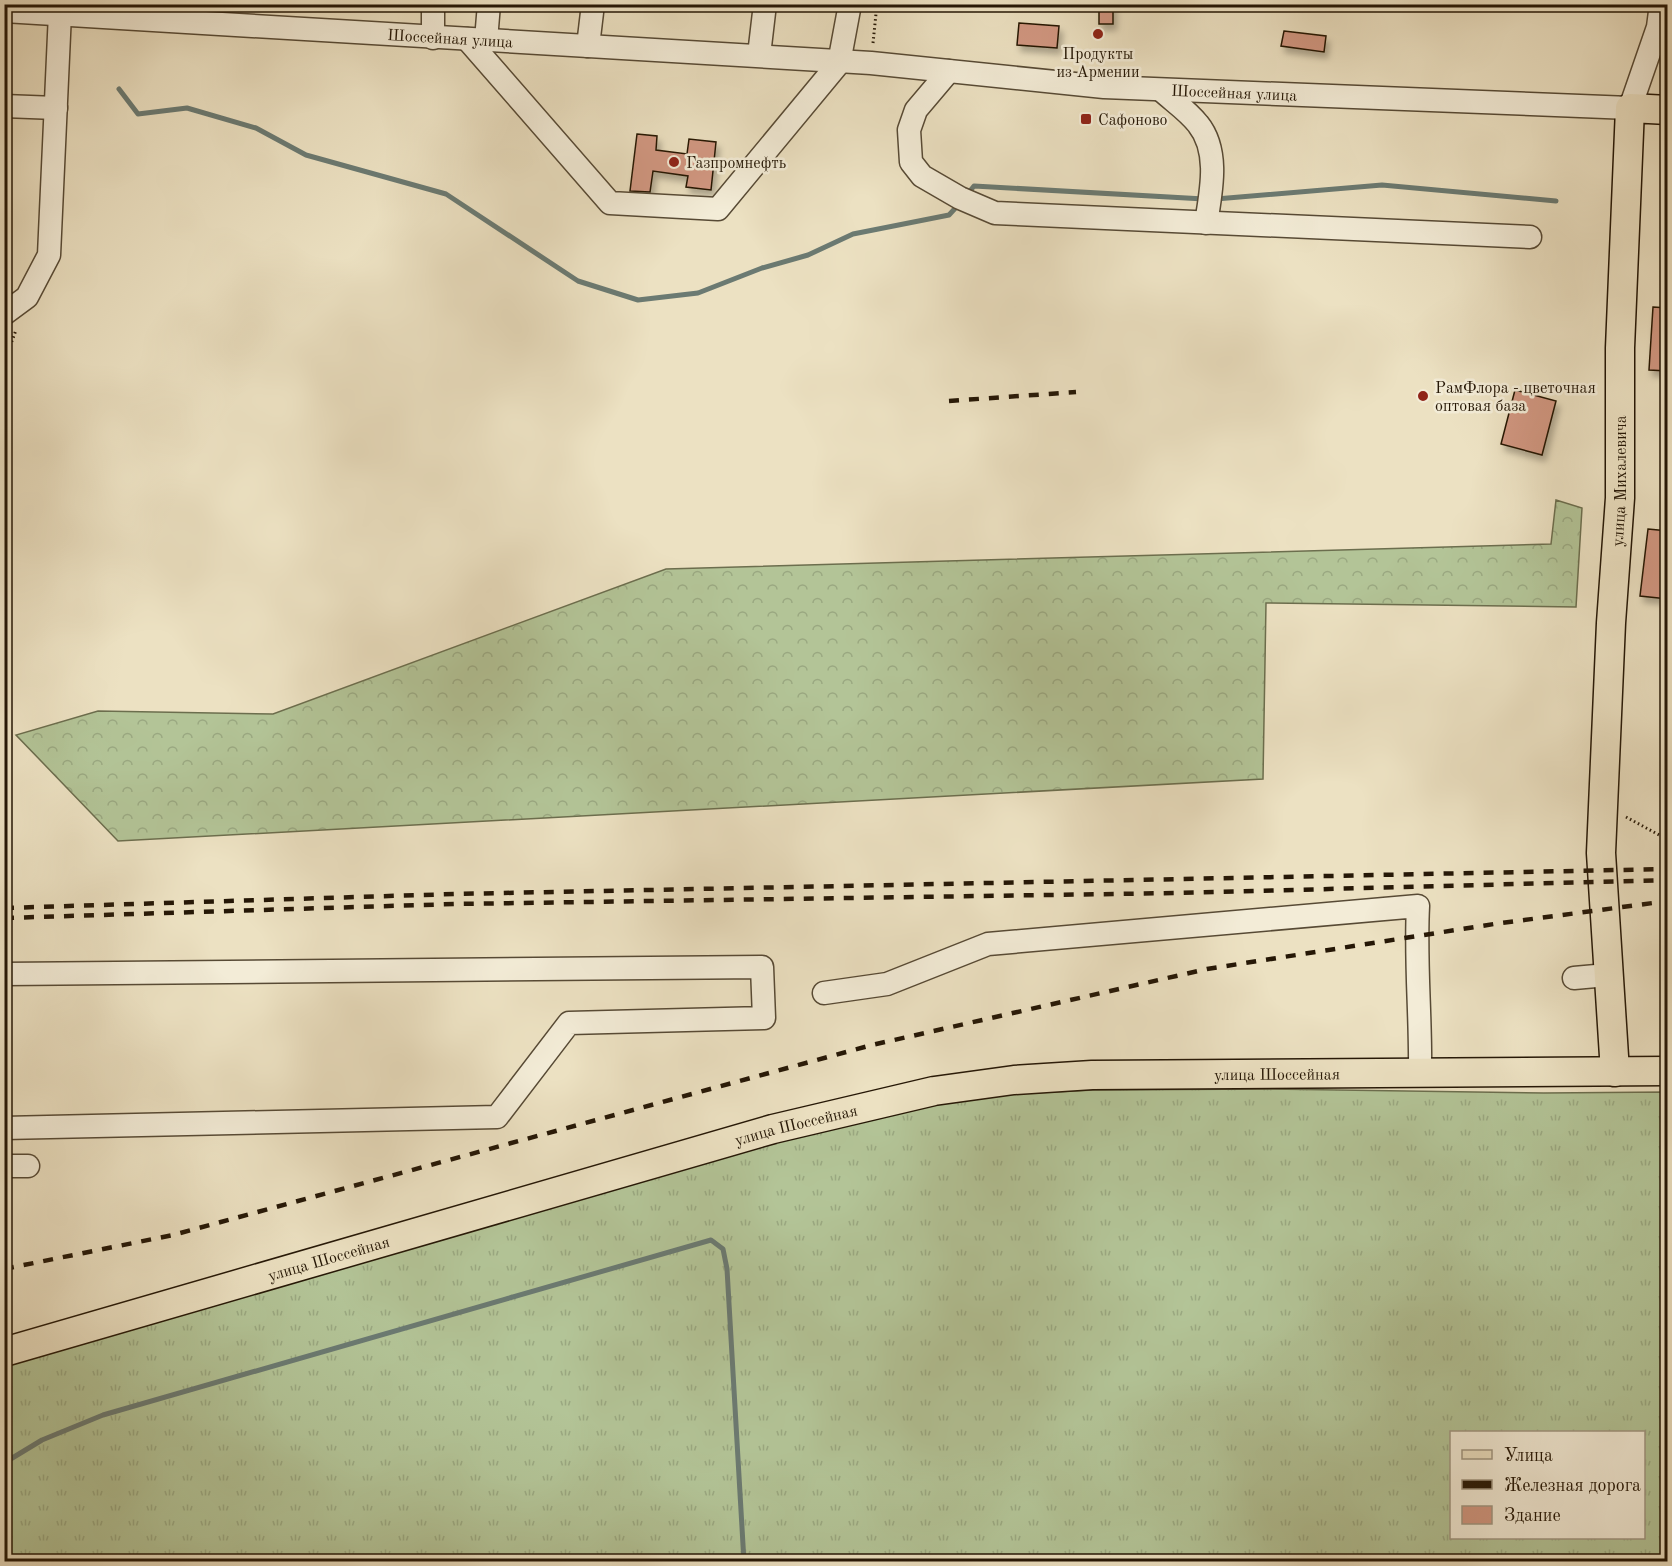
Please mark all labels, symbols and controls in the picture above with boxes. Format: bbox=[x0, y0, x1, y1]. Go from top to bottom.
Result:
marker: Продукты из Армении bbox=[1091, 27, 1105, 41]
street label: Шоссейная улица bbox=[387, 28, 514, 52]
place label: Продукты из Армении bbox=[1056, 47, 1140, 81]
street label: Шоссейная улица bbox=[1171, 84, 1297, 105]
marker: Сафоново bbox=[1079, 112, 1093, 126]
place label: Сафоново bbox=[1098, 113, 1168, 129]
marker: Газпромнефть bbox=[667, 155, 681, 169]
place label: Газпромнефть bbox=[686, 156, 786, 172]
place label: РамФлора - цветочная оптовая база bbox=[1435, 381, 1596, 415]
marker: РамФлора - цветочная оптовая база bbox=[1416, 389, 1430, 403]
street label: улица Михалевича bbox=[1611, 415, 1630, 547]
street label: улица Шоссейная bbox=[1214, 1067, 1340, 1084]
street label: улица Шоссейная bbox=[733, 1103, 859, 1150]
street label: улица Шоссейная bbox=[266, 1235, 392, 1285]
legend bbox=[1450, 1431, 1645, 1539]
text: Улица bbox=[1504, 1447, 1553, 1465]
text: Железная дорога bbox=[1504, 1477, 1641, 1495]
text: Здание bbox=[1504, 1507, 1561, 1525]

